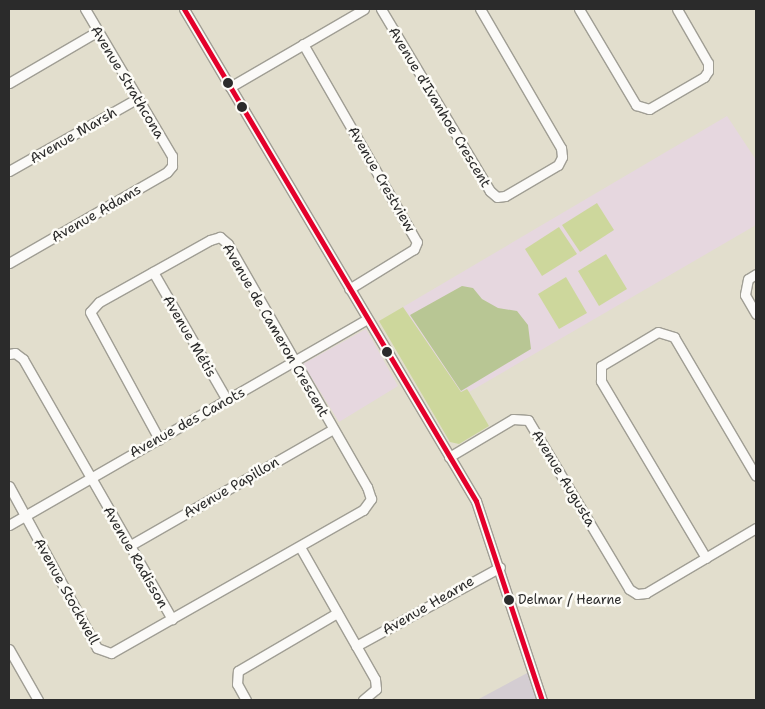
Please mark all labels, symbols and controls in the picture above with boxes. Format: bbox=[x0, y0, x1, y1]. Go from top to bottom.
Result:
street label: Avenue Strathcona bbox=[88, 22, 168, 142]
street label: Avenue d'Ivanhoe Crescent bbox=[385, 24, 495, 190]
unlabelled marker bbox=[223, 78, 233, 88]
unlabelled marker bbox=[237, 102, 247, 112]
street label: Avenue Marsh bbox=[27, 103, 119, 167]
street label: Avenue Crestview bbox=[345, 123, 419, 235]
street label: Avenue Adams bbox=[48, 181, 144, 245]
street label: Avenue de Cameron Crescent bbox=[219, 240, 333, 420]
street label: Avenue Métis bbox=[160, 292, 220, 380]
unlabelled marker bbox=[382, 347, 392, 357]
street label: Avenue des Canots bbox=[126, 383, 248, 461]
street label: Avenue Augusta bbox=[529, 427, 599, 529]
street label: Avenue Papillon bbox=[180, 453, 282, 521]
street label: Avenue Radisson bbox=[100, 503, 172, 611]
street label: Avenue Stockwell bbox=[31, 535, 103, 647]
street label: Avenue Hearne bbox=[379, 572, 477, 638]
place label: Delmar / Hearne bbox=[518, 592, 622, 608]
marker: Delmar / Hearne bbox=[504, 595, 514, 605]

